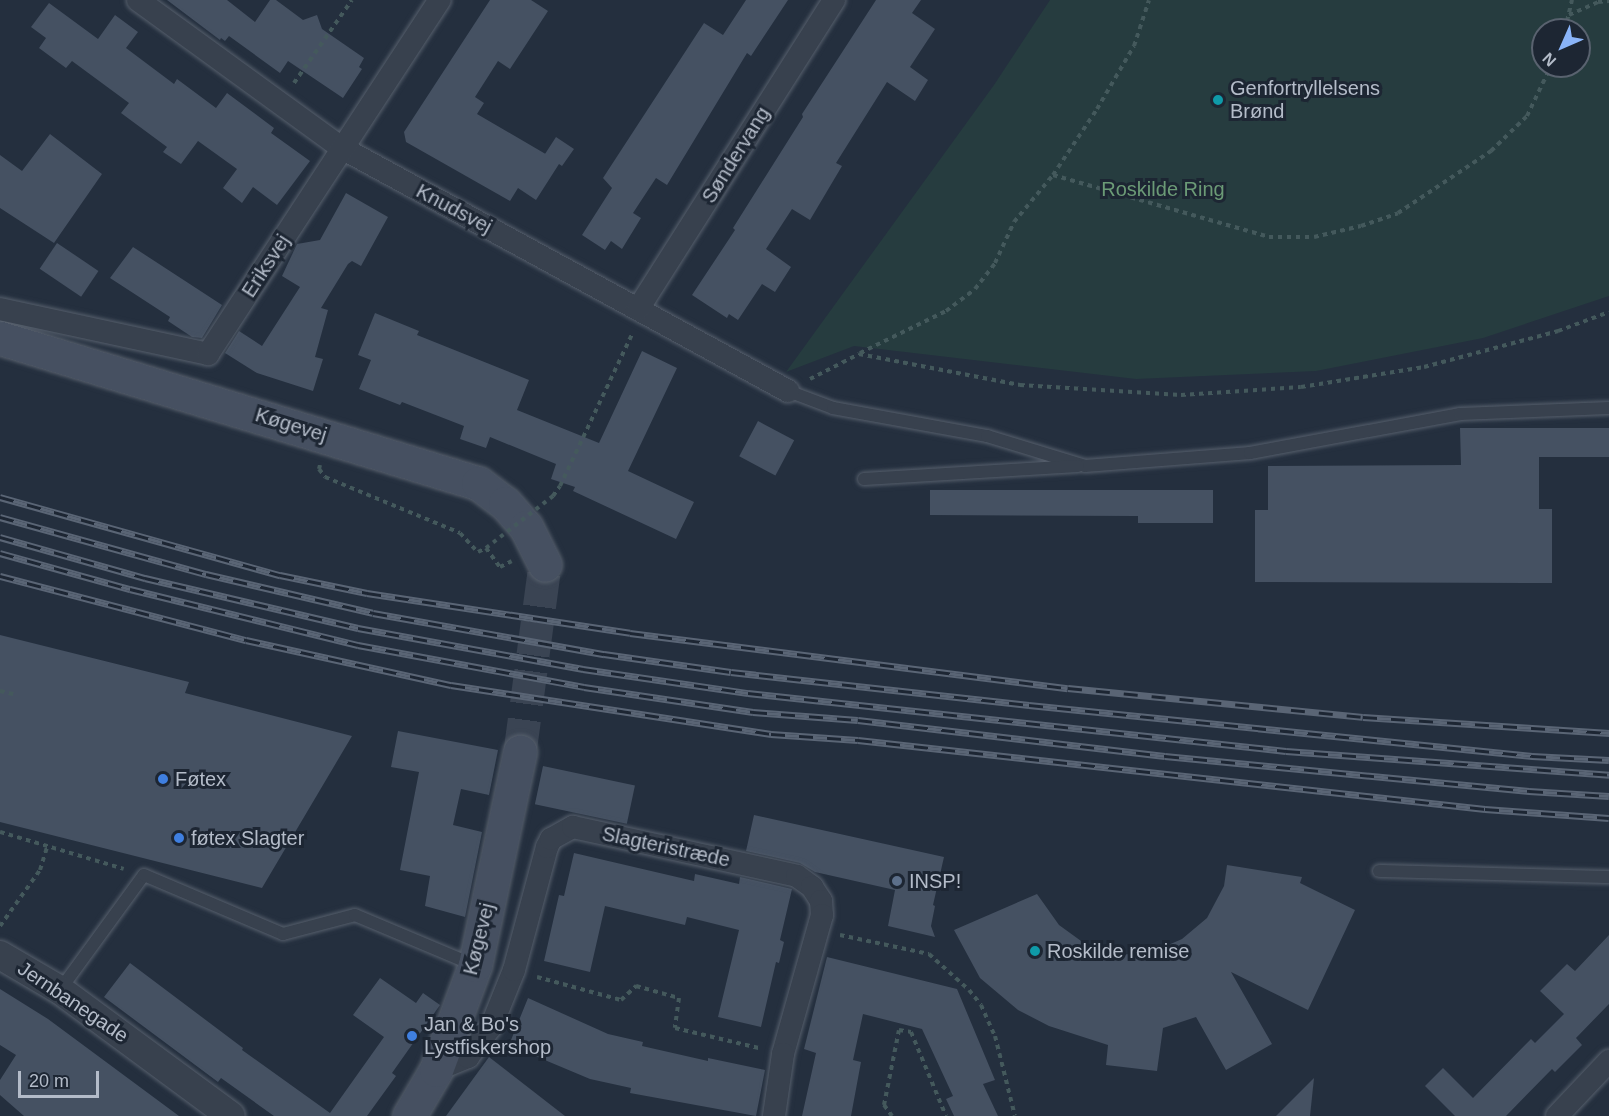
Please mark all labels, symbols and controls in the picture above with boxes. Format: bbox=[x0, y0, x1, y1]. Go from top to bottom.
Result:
north arrow bbox=[1531, 18, 1591, 78]
text: N bbox=[1539, 50, 1559, 70]
place label: Genfortryllelsens Brønd bbox=[1230, 77, 1380, 124]
marker: Genfortryllelsens Brønd bbox=[1211, 93, 1225, 107]
street label: Søndervang bbox=[697, 102, 775, 208]
park label: Roskilde Ring bbox=[1101, 177, 1225, 201]
street label: Knudsvej bbox=[412, 179, 496, 239]
street label: Eriksvej bbox=[237, 230, 295, 302]
street label: Køgevej bbox=[252, 403, 330, 447]
place label: Føtex bbox=[175, 767, 226, 791]
marker: Føtex bbox=[156, 772, 170, 786]
street label: Slagteristræde bbox=[600, 822, 732, 872]
place label: føtex Slagter bbox=[191, 826, 304, 850]
marker: føtex Slagter bbox=[172, 831, 186, 845]
place label: INSP! bbox=[909, 869, 961, 893]
marker: INSP! bbox=[890, 874, 904, 888]
street label: Køgevej bbox=[458, 901, 500, 977]
place label: Roskilde remise bbox=[1047, 939, 1189, 963]
marker: Roskilde remise bbox=[1028, 944, 1042, 958]
street label: Jernbanegade bbox=[13, 956, 133, 1048]
place label: Jan & Bo's Lystfiskershop bbox=[424, 1012, 551, 1059]
marker: Jan & Bo's Lystfiskershop bbox=[405, 1029, 419, 1043]
scale bar bbox=[21, 1059, 102, 1097]
text: 20 m bbox=[29, 1071, 69, 1091]

